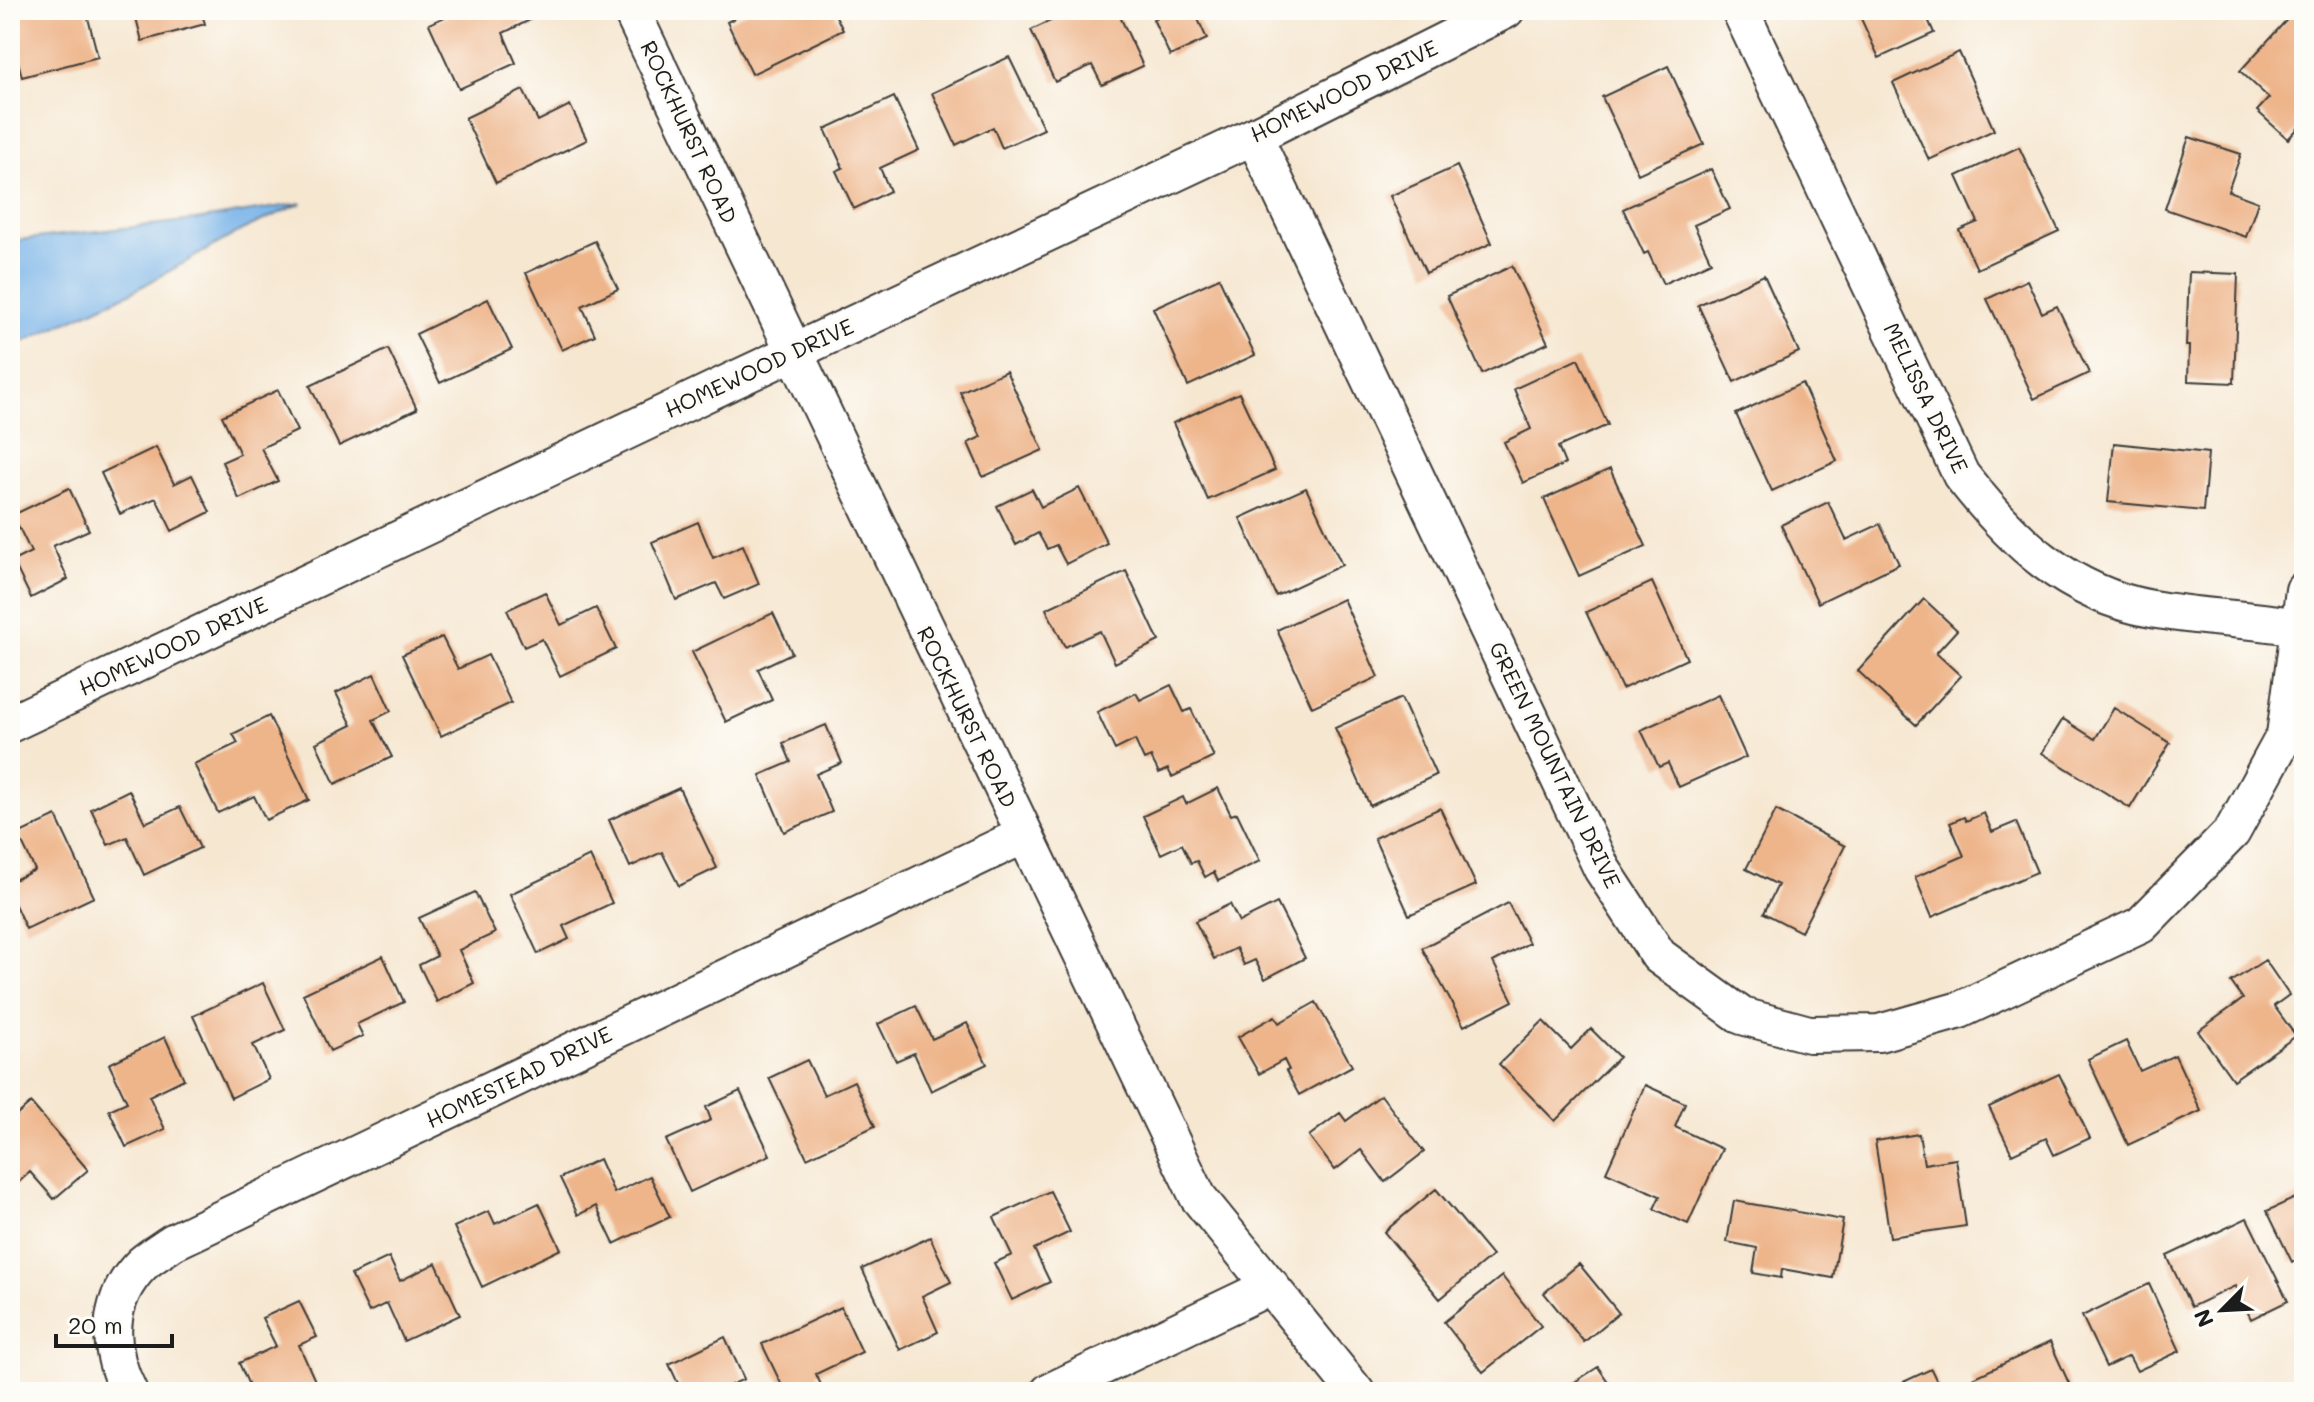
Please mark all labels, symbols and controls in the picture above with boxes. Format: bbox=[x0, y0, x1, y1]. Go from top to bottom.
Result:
street label: HOMEWOOD DRIVE bbox=[1245, 33, 1442, 149]
street label: ROCKHURST ROAD bbox=[634, 36, 745, 228]
street label: HOMEWOOD DRIVE bbox=[660, 311, 858, 424]
street label: MELISSA DRIVE bbox=[1877, 318, 1975, 478]
street label: HOMEWOOD DRIVE bbox=[74, 589, 272, 702]
street label: ROCKHURST ROAD bbox=[911, 621, 1024, 812]
street label: GREEN MOUNTAIN DRIVE bbox=[1483, 637, 1628, 893]
street label: HOMESTEAD DRIVE bbox=[421, 1019, 617, 1134]
north arrow bbox=[2182, 1270, 2262, 1350]
scale bar bbox=[56, 1298, 172, 1348]
text: N bbox=[2187, 1305, 2220, 1332]
text: 20 m bbox=[68, 1309, 123, 1340]

